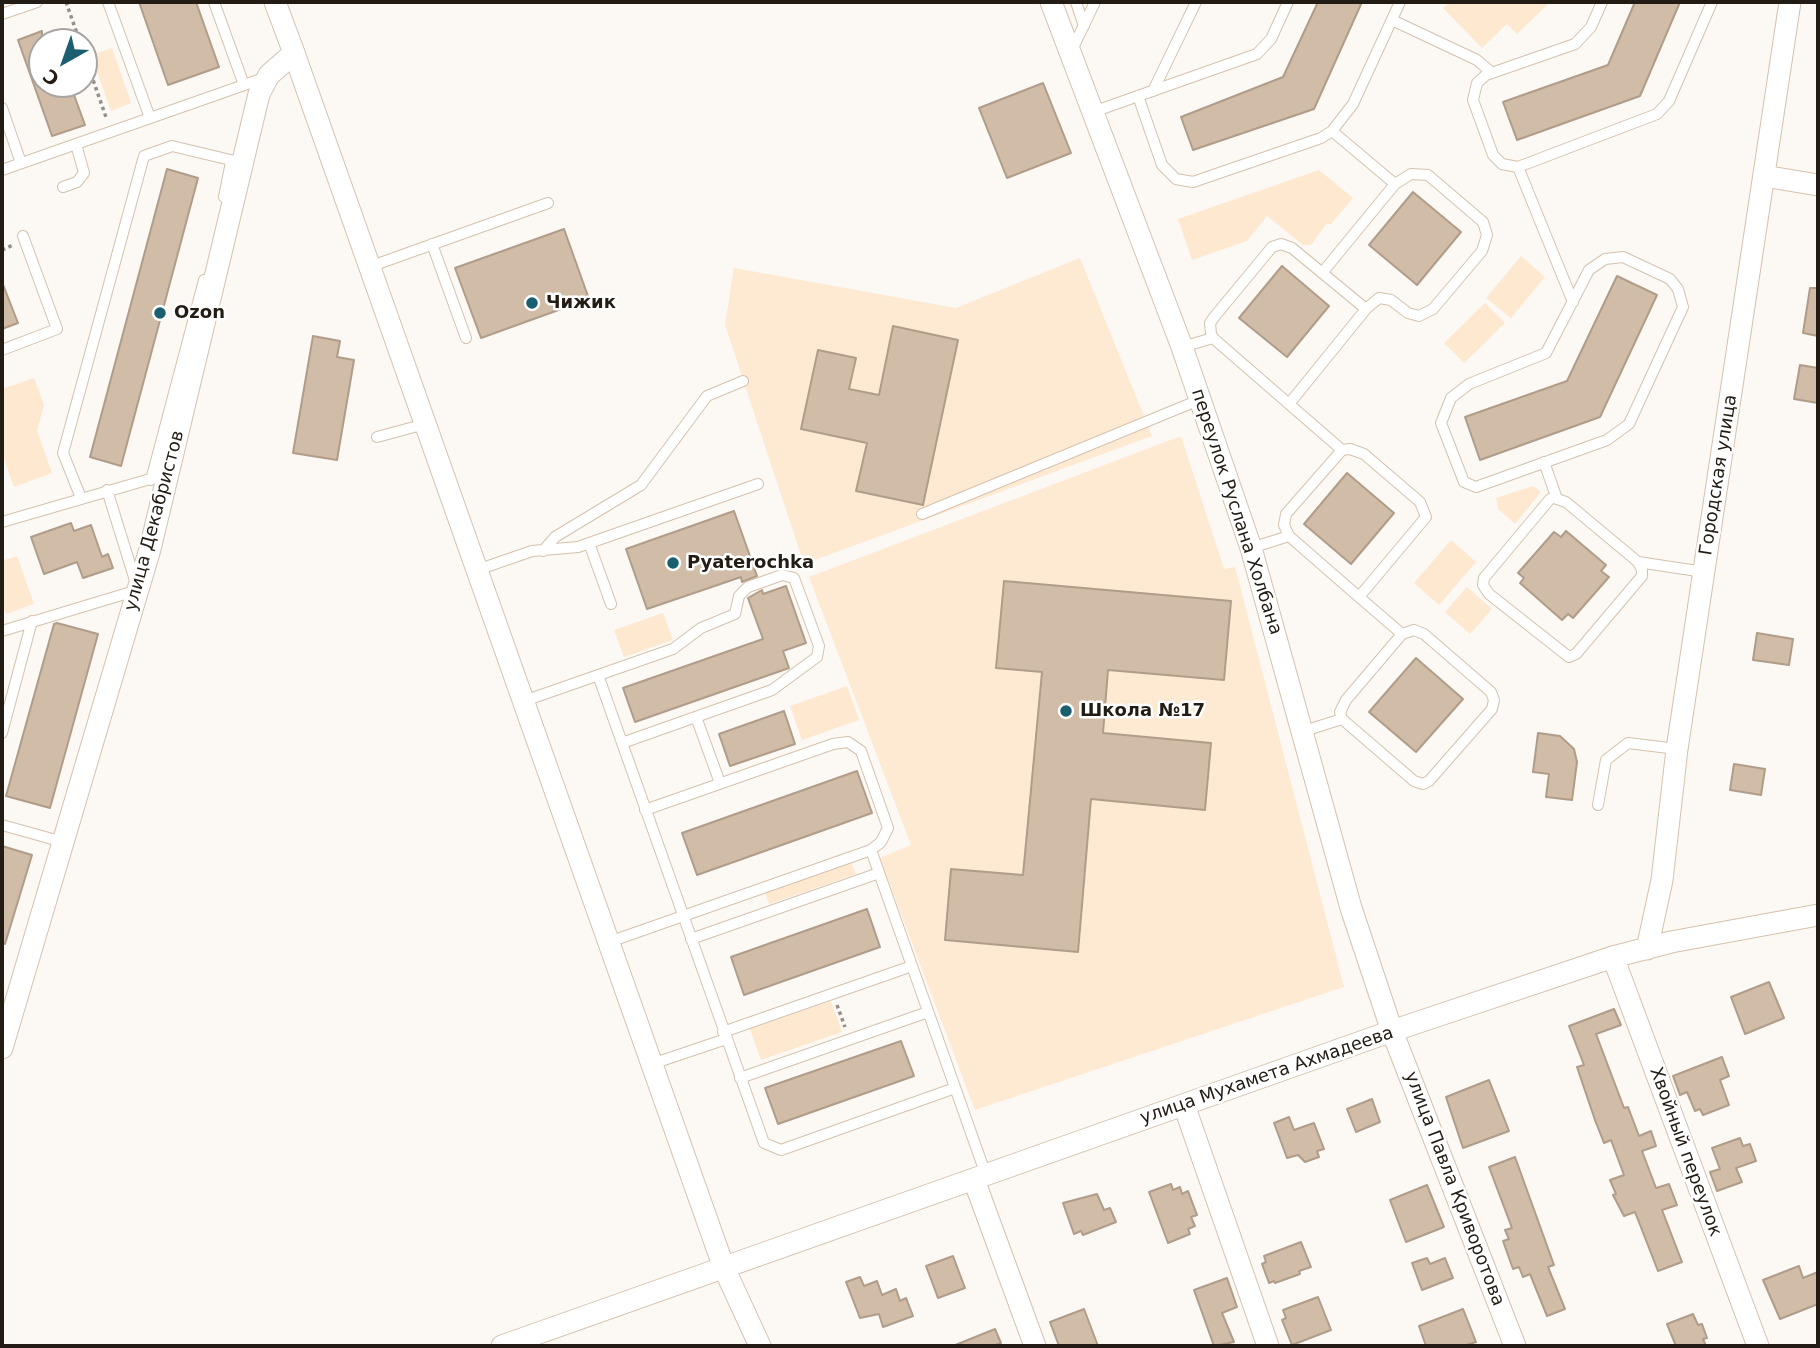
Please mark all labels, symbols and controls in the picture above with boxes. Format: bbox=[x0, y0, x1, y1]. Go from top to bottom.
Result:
north arrow bbox=[28, 28, 98, 98]
text: С bbox=[38, 65, 63, 90]
place label: Чижик bbox=[546, 292, 616, 314]
marker: Чижик bbox=[524, 295, 540, 311]
place label: Ozon bbox=[174, 302, 225, 324]
marker: Ozon bbox=[152, 305, 168, 321]
street label: переулок Руслана Холбана bbox=[1186, 386, 1286, 638]
street label: Городская улица bbox=[1696, 393, 1742, 557]
street label: улица Декабристов bbox=[120, 428, 190, 614]
place label: Pyaterochka bbox=[687, 552, 814, 574]
marker: Pyaterochka bbox=[665, 555, 681, 571]
place label: Школа №17 bbox=[1080, 700, 1205, 722]
marker: Школа №17 bbox=[1058, 703, 1074, 719]
street label: улица Мухамета Ахмадеева bbox=[1138, 1022, 1396, 1130]
street label: Хвойный переулок bbox=[1644, 1064, 1726, 1240]
street label: улица Павла Криворотова bbox=[1399, 1069, 1509, 1309]

